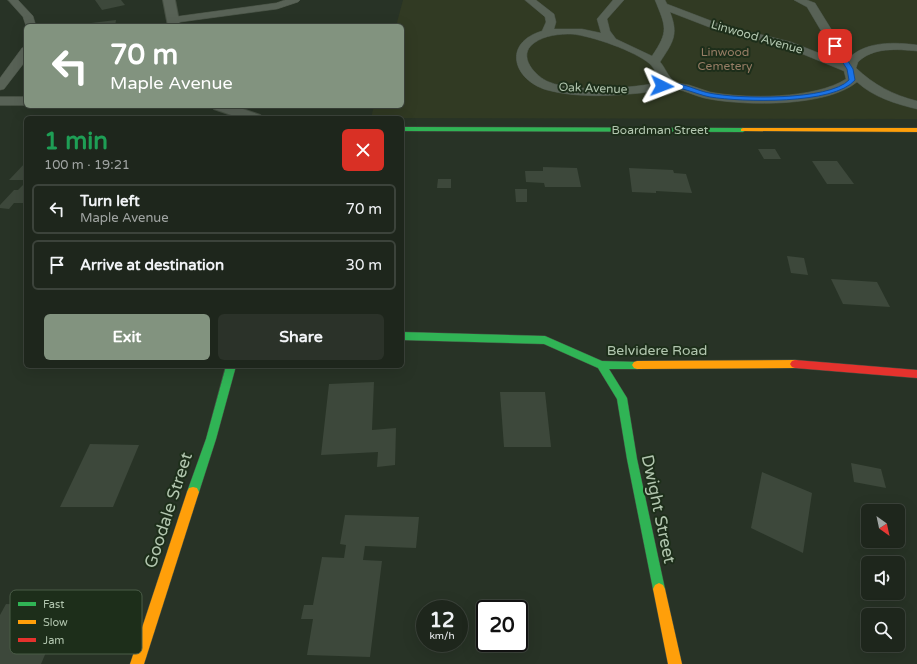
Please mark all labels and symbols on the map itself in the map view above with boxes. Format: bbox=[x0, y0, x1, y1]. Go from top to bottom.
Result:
street label: Linwood Avenue bbox=[710, 17, 805, 57]
pin bbox=[818, 29, 852, 63]
park label: Linwood Cemetery bbox=[697, 45, 753, 73]
position arrow bbox=[641, 65, 683, 107]
street label: Oak Avenue bbox=[558, 80, 628, 96]
street label: Boardman Street bbox=[612, 123, 709, 137]
street label: Belvidere Road bbox=[607, 342, 707, 359]
street label: Goodale Street bbox=[140, 449, 197, 571]
street label: Dwight Street bbox=[637, 453, 680, 566]
north arrow bbox=[861, 504, 905, 548]
legend bbox=[10, 590, 142, 654]
text: Fast bbox=[43, 598, 64, 611]
speed limit sign: 20 bbox=[476, 600, 528, 652]
text: Slow bbox=[43, 616, 68, 629]
text: Jam bbox=[43, 634, 64, 647]

